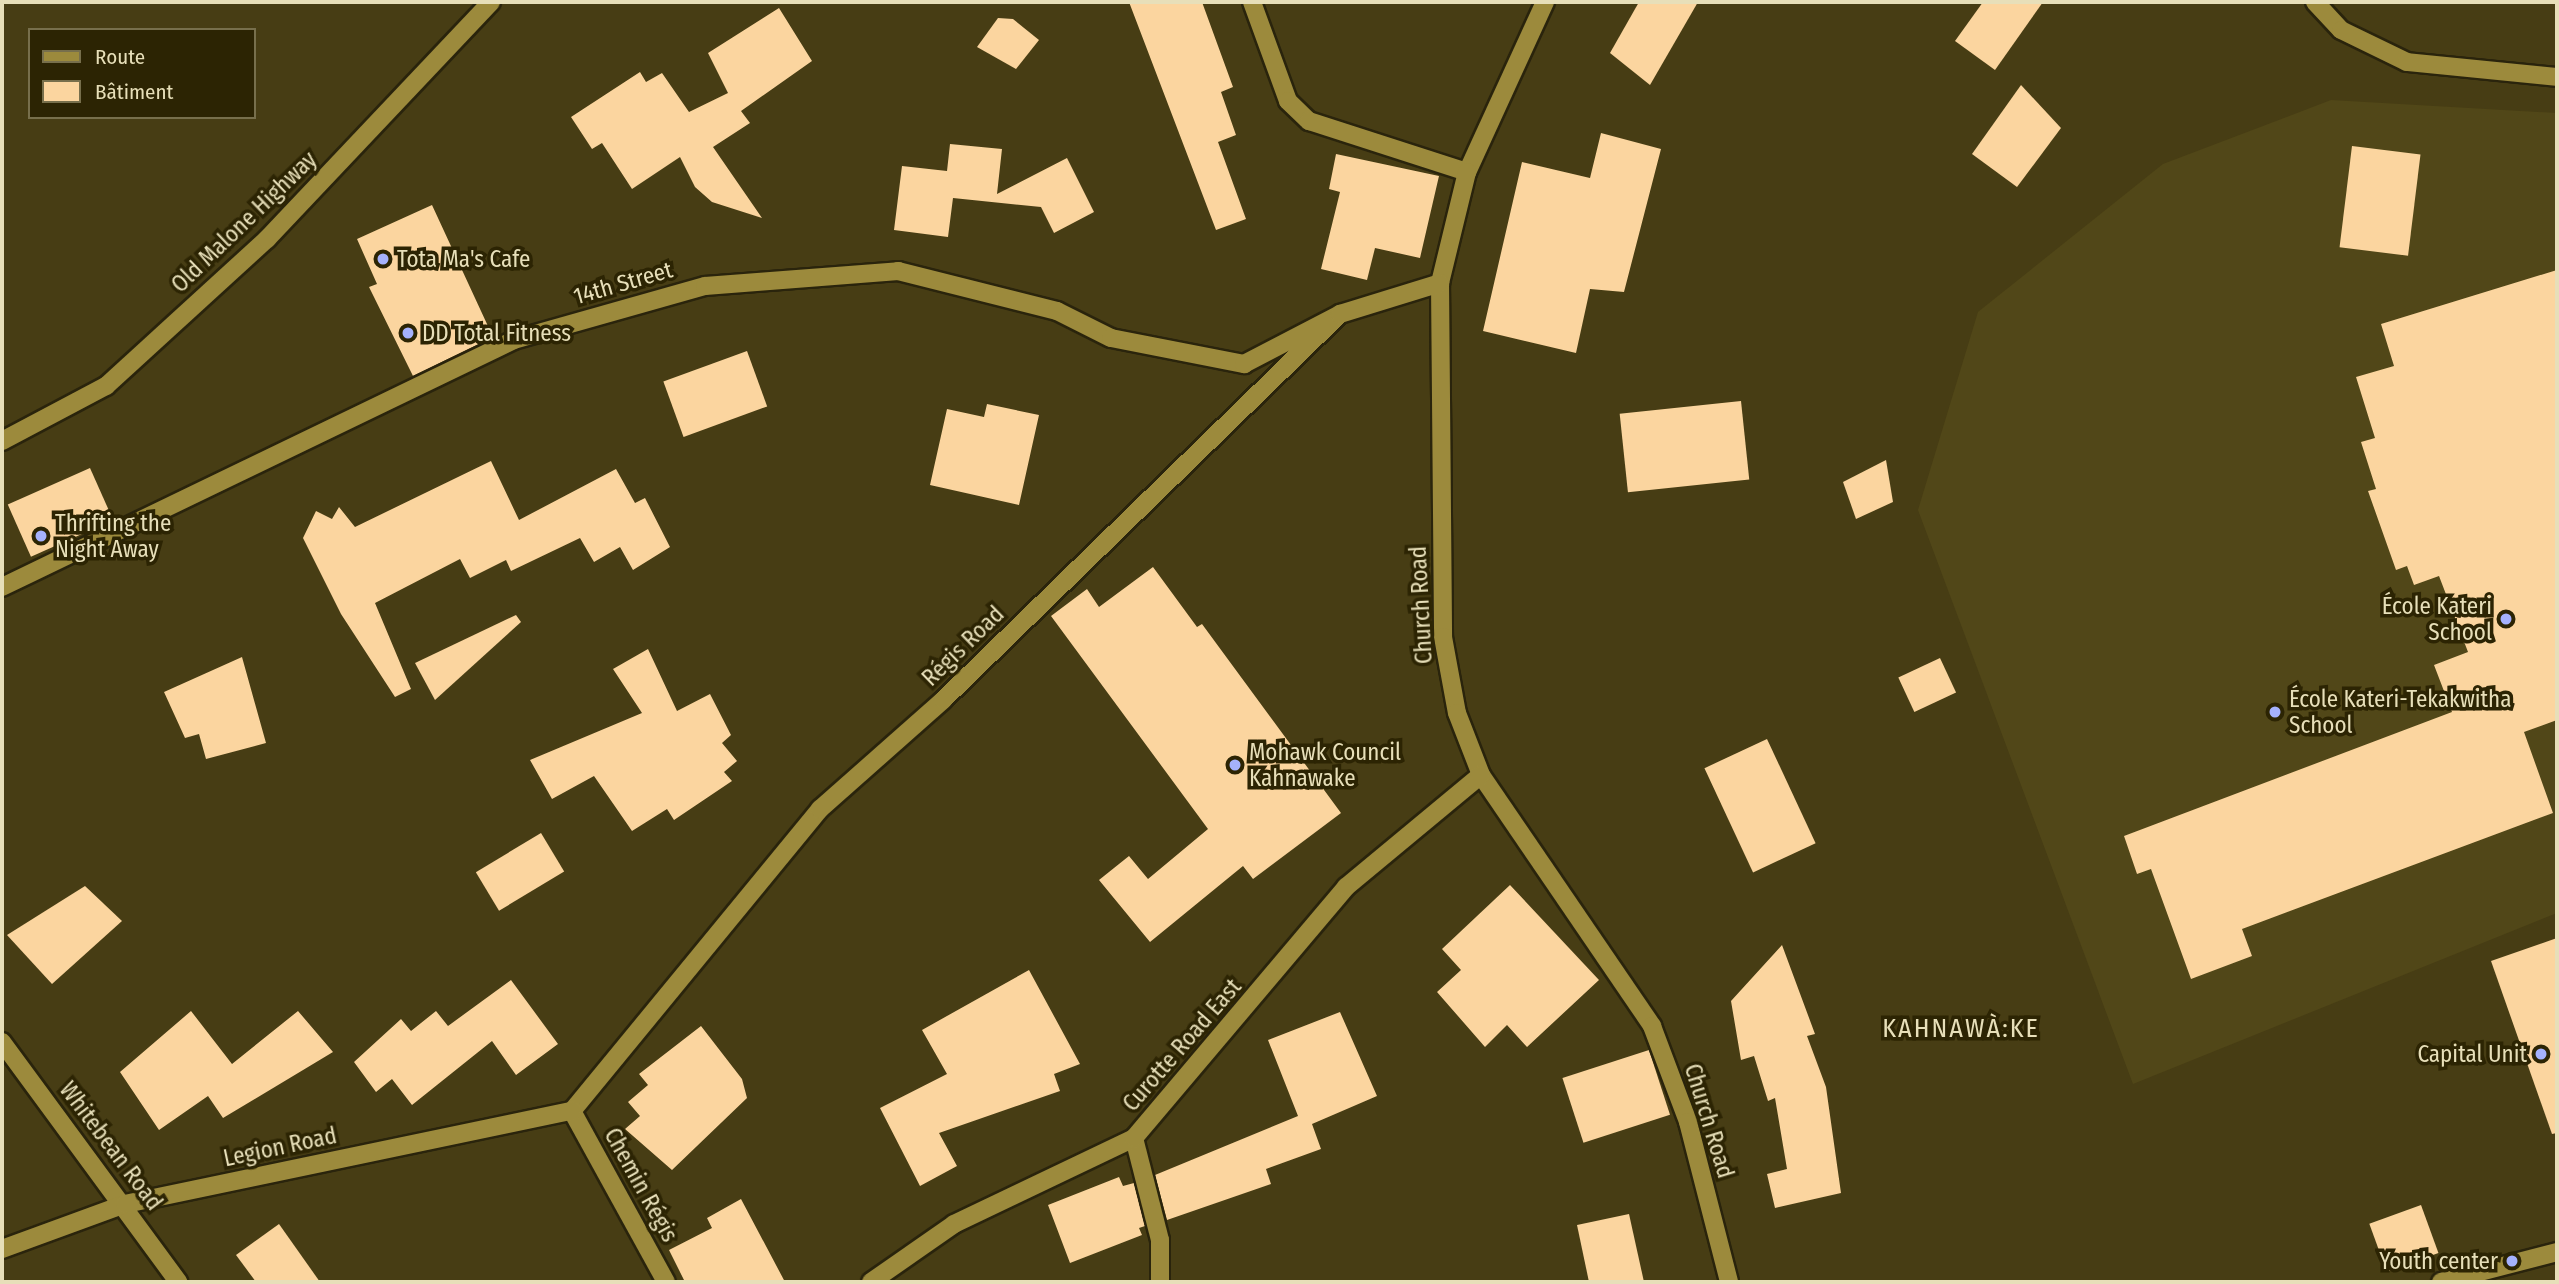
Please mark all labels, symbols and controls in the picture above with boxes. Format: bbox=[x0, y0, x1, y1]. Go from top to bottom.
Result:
legend bbox=[28, 28, 256, 119]
text: Route bbox=[95, 44, 145, 70]
text: Bâtiment bbox=[95, 79, 173, 105]
street label: Old Malone Highway bbox=[166, 146, 322, 298]
place label: Tota Ma's Cafe bbox=[397, 245, 530, 273]
marker: Tota Ma's Cafe bbox=[375, 251, 391, 267]
street label: 14th Street bbox=[570, 256, 676, 310]
place label: DD Total Fitness bbox=[422, 319, 571, 347]
marker: DD Total Fitness bbox=[400, 325, 416, 341]
place label: Thrifting the Night Away bbox=[55, 509, 171, 563]
marker: Thrifting the Night Away bbox=[33, 528, 49, 544]
street label: Church Road bbox=[1404, 545, 1438, 665]
place label: École Kateri School bbox=[2382, 592, 2492, 646]
street label: Régis Road bbox=[916, 600, 1010, 692]
marker: École Kateri School bbox=[2498, 611, 2514, 627]
place label: École Kateri-Tekakwitha School bbox=[2289, 685, 2511, 739]
marker: École Kateri-Tekakwitha School bbox=[2267, 704, 2283, 720]
place label: Mohawk Council Kahnawake bbox=[1249, 738, 1401, 792]
marker: Mohawk Council Kahnawake bbox=[1227, 757, 1243, 773]
street label: Curotte Road East bbox=[1117, 973, 1247, 1117]
district label: KAHNAWÀ:KE bbox=[1884, 1013, 2038, 1045]
place label: Capital Unit bbox=[2417, 1040, 2527, 1068]
marker: Capital Unit bbox=[2533, 1046, 2549, 1062]
street label: Church Road bbox=[1679, 1061, 1739, 1181]
street label: Whitebean Road bbox=[54, 1076, 168, 1216]
street label: Legion Road bbox=[221, 1122, 339, 1172]
street label: Chemin Régis bbox=[598, 1123, 684, 1247]
place label: Youth center bbox=[2379, 1247, 2498, 1275]
marker: Youth center bbox=[2504, 1253, 2520, 1269]

